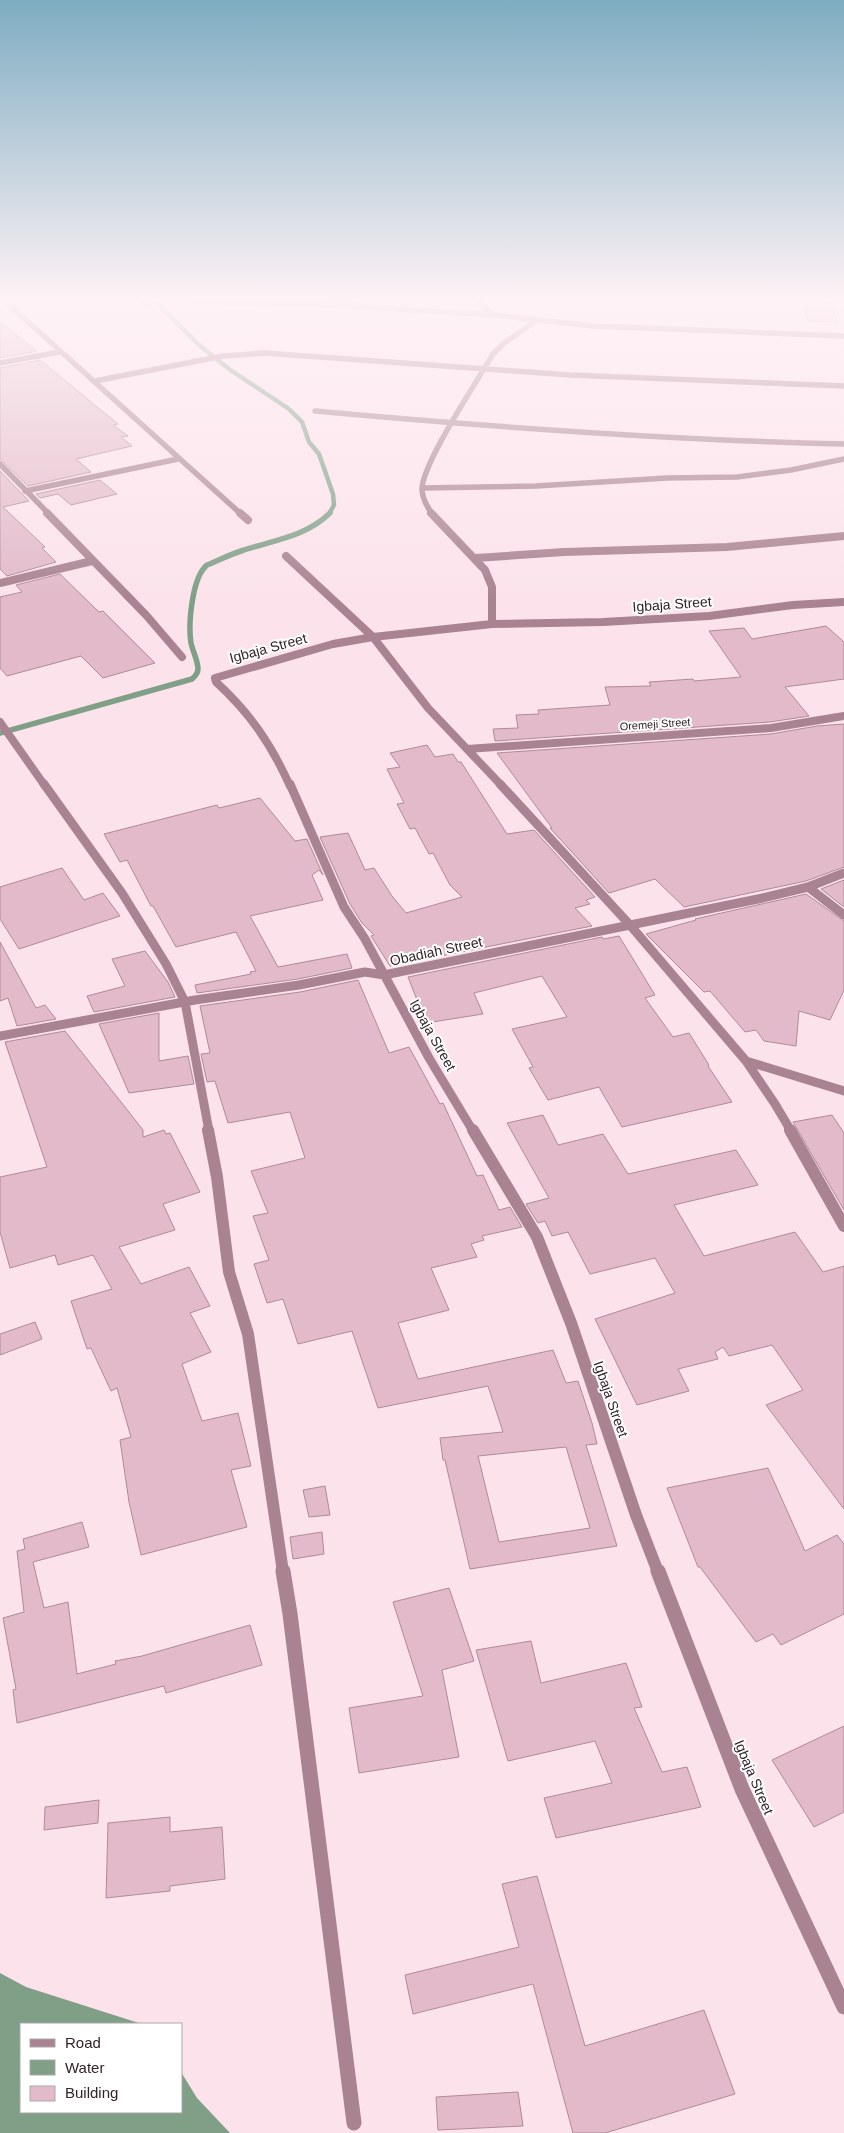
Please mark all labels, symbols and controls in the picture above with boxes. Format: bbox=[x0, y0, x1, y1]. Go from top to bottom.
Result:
street label: Igbaja Street bbox=[632, 593, 712, 615]
street label: Igbaja Street bbox=[228, 630, 309, 666]
street label: Oremeji Street bbox=[619, 716, 691, 732]
street label: Obadiah Street bbox=[388, 933, 484, 969]
street label: Igbaja Street bbox=[407, 996, 459, 1074]
street label: Igbaja Street bbox=[591, 1359, 632, 1439]
street label: Igbaja Street bbox=[731, 1737, 777, 1817]
legend bbox=[20, 2023, 182, 2113]
text: Road bbox=[65, 2034, 101, 2051]
text: Water bbox=[65, 2059, 104, 2076]
text: Building bbox=[65, 2084, 118, 2101]

